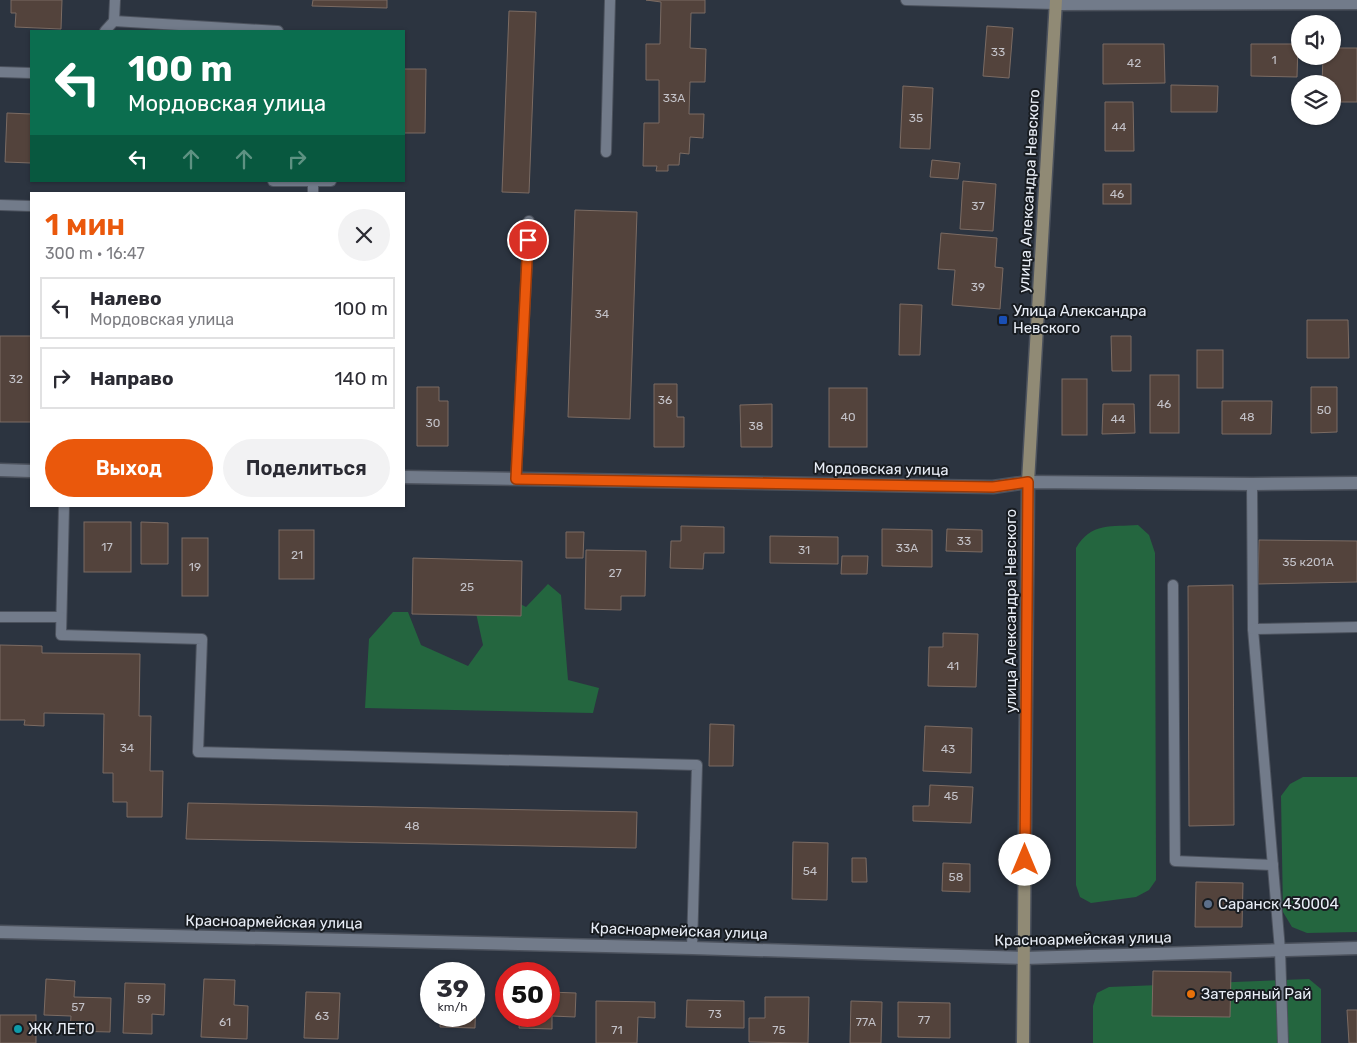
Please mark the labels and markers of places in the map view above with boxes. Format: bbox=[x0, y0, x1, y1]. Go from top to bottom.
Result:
pin bbox=[507, 219, 549, 261]
place label: Улица Александра Невского bbox=[1013, 302, 1146, 337]
marker: Улица Александра Невского bbox=[997, 314, 1009, 326]
place label: Саранск 430004 bbox=[1218, 895, 1339, 913]
marker: Саранск 430004 bbox=[1202, 898, 1214, 910]
place label: Затеряный Рай bbox=[1201, 985, 1311, 1003]
marker: Затеряный Рай bbox=[1185, 988, 1197, 1000]
place label: ЖК ЛЕТО bbox=[28, 1020, 95, 1038]
marker: ЖК ЛЕТО bbox=[12, 1023, 24, 1035]

